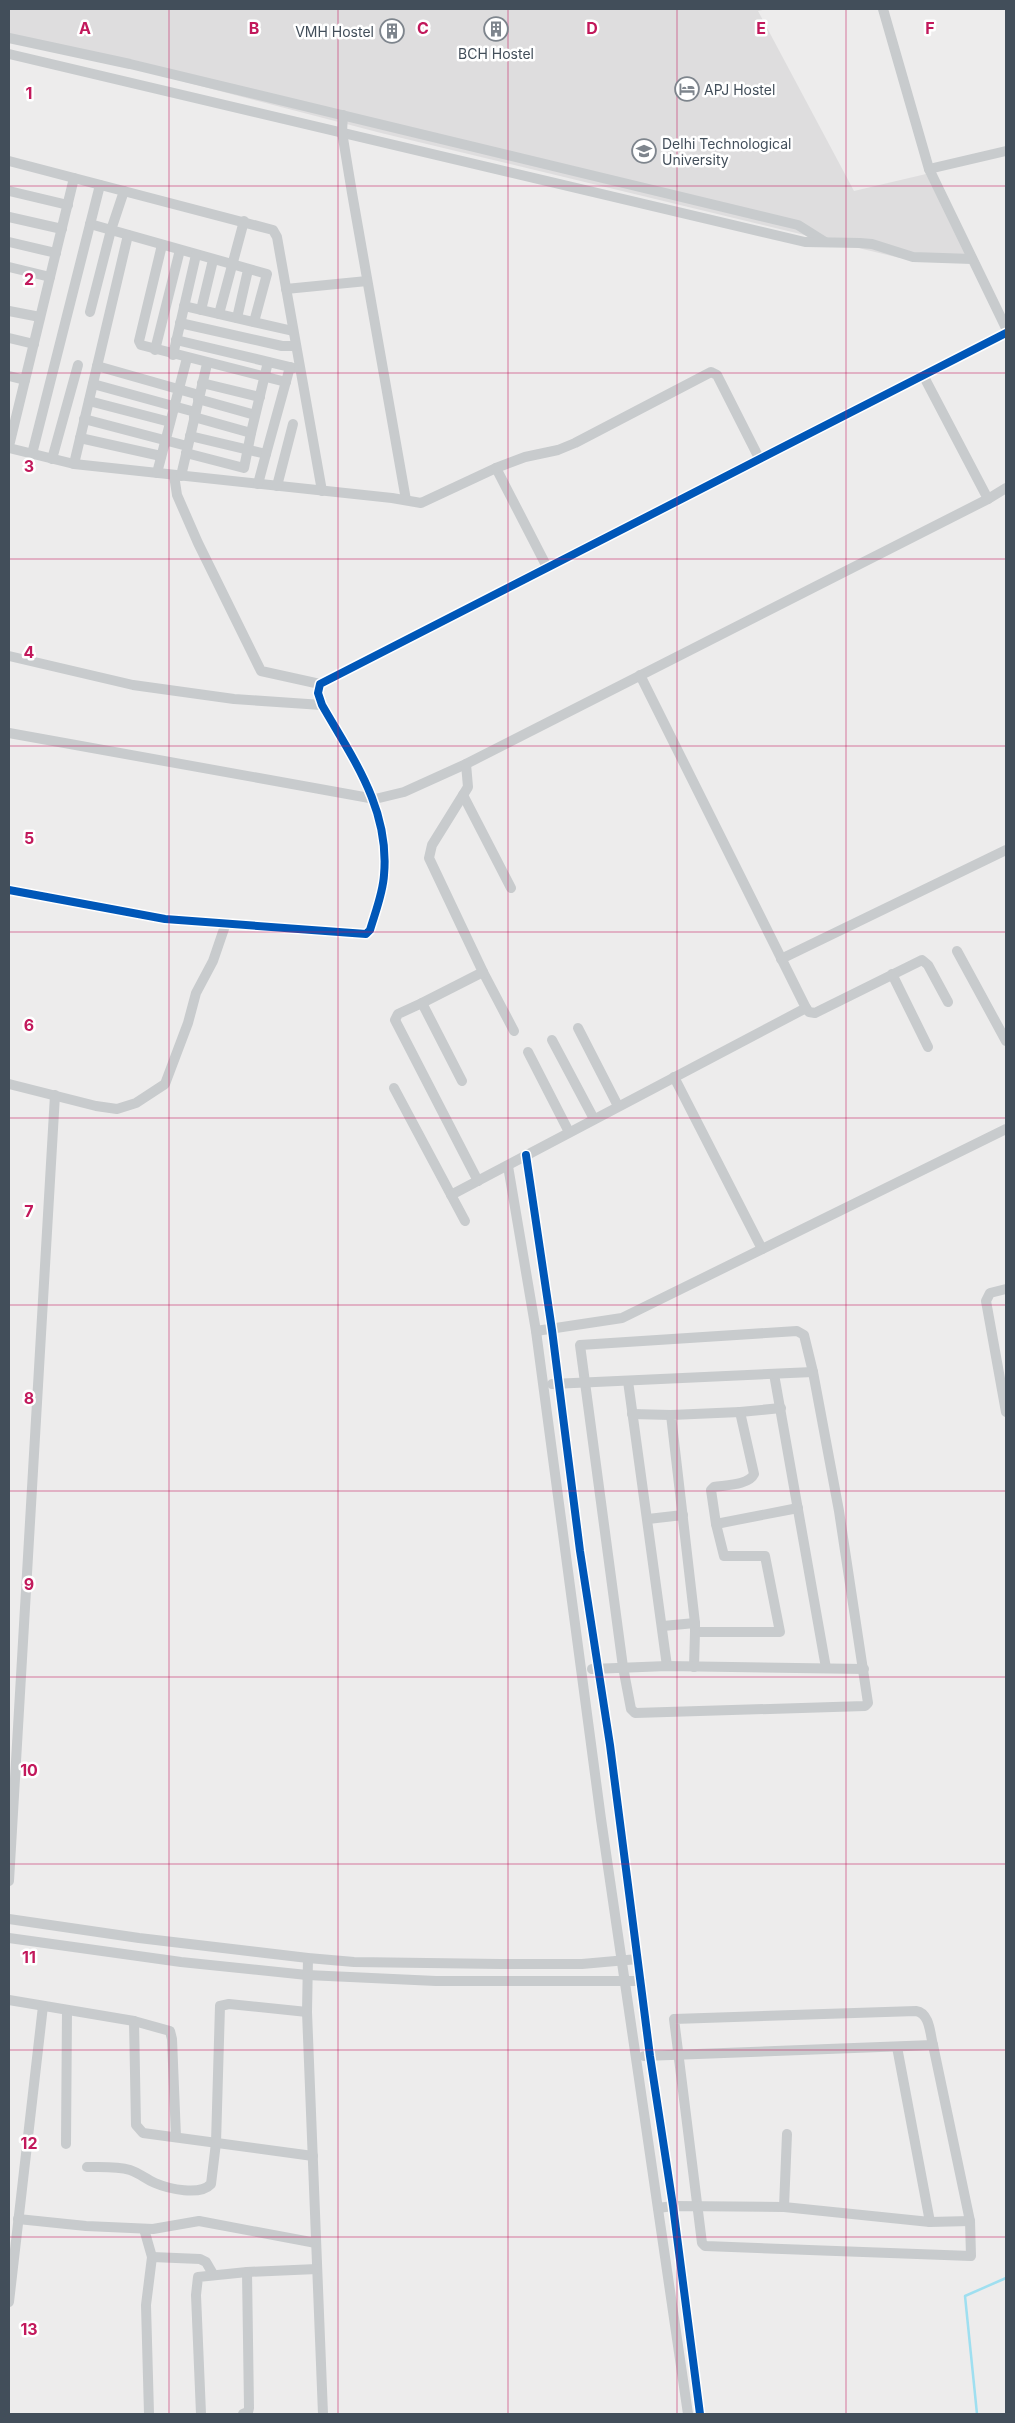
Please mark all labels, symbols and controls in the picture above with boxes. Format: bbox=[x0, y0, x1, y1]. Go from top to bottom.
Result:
building icon: BCH Hostel bbox=[483, 16, 509, 42]
text: A bbox=[79, 18, 91, 38]
text: B bbox=[249, 18, 259, 38]
building icon: VMH Hostel bbox=[379, 18, 405, 44]
text: C bbox=[417, 18, 429, 38]
text: D bbox=[586, 18, 598, 38]
text: E bbox=[756, 18, 766, 38]
text: F bbox=[925, 18, 935, 38]
place label: VMH Hostel bbox=[295, 23, 374, 40]
place label: BCH Hostel bbox=[458, 45, 534, 62]
hotel icon: APJ Hostel bbox=[674, 76, 700, 102]
place label: APJ Hostel bbox=[704, 81, 775, 98]
text: 1 bbox=[26, 83, 32, 103]
place label: Delhi Technological University bbox=[662, 135, 791, 168]
school or university icon: Delhi Technological University bbox=[631, 138, 657, 164]
text: 2 bbox=[24, 269, 34, 289]
text: 3 bbox=[24, 456, 34, 476]
text: 4 bbox=[24, 642, 35, 662]
text: 5 bbox=[24, 828, 34, 848]
text: 6 bbox=[24, 1015, 34, 1035]
text: 7 bbox=[24, 1201, 34, 1221]
text: 8 bbox=[24, 1388, 34, 1408]
text: 9 bbox=[24, 1574, 34, 1594]
text: 10 bbox=[20, 1760, 38, 1780]
text: 11 bbox=[22, 1947, 36, 1967]
text: 12 bbox=[21, 2133, 37, 2153]
text: 13 bbox=[20, 2319, 38, 2339]

